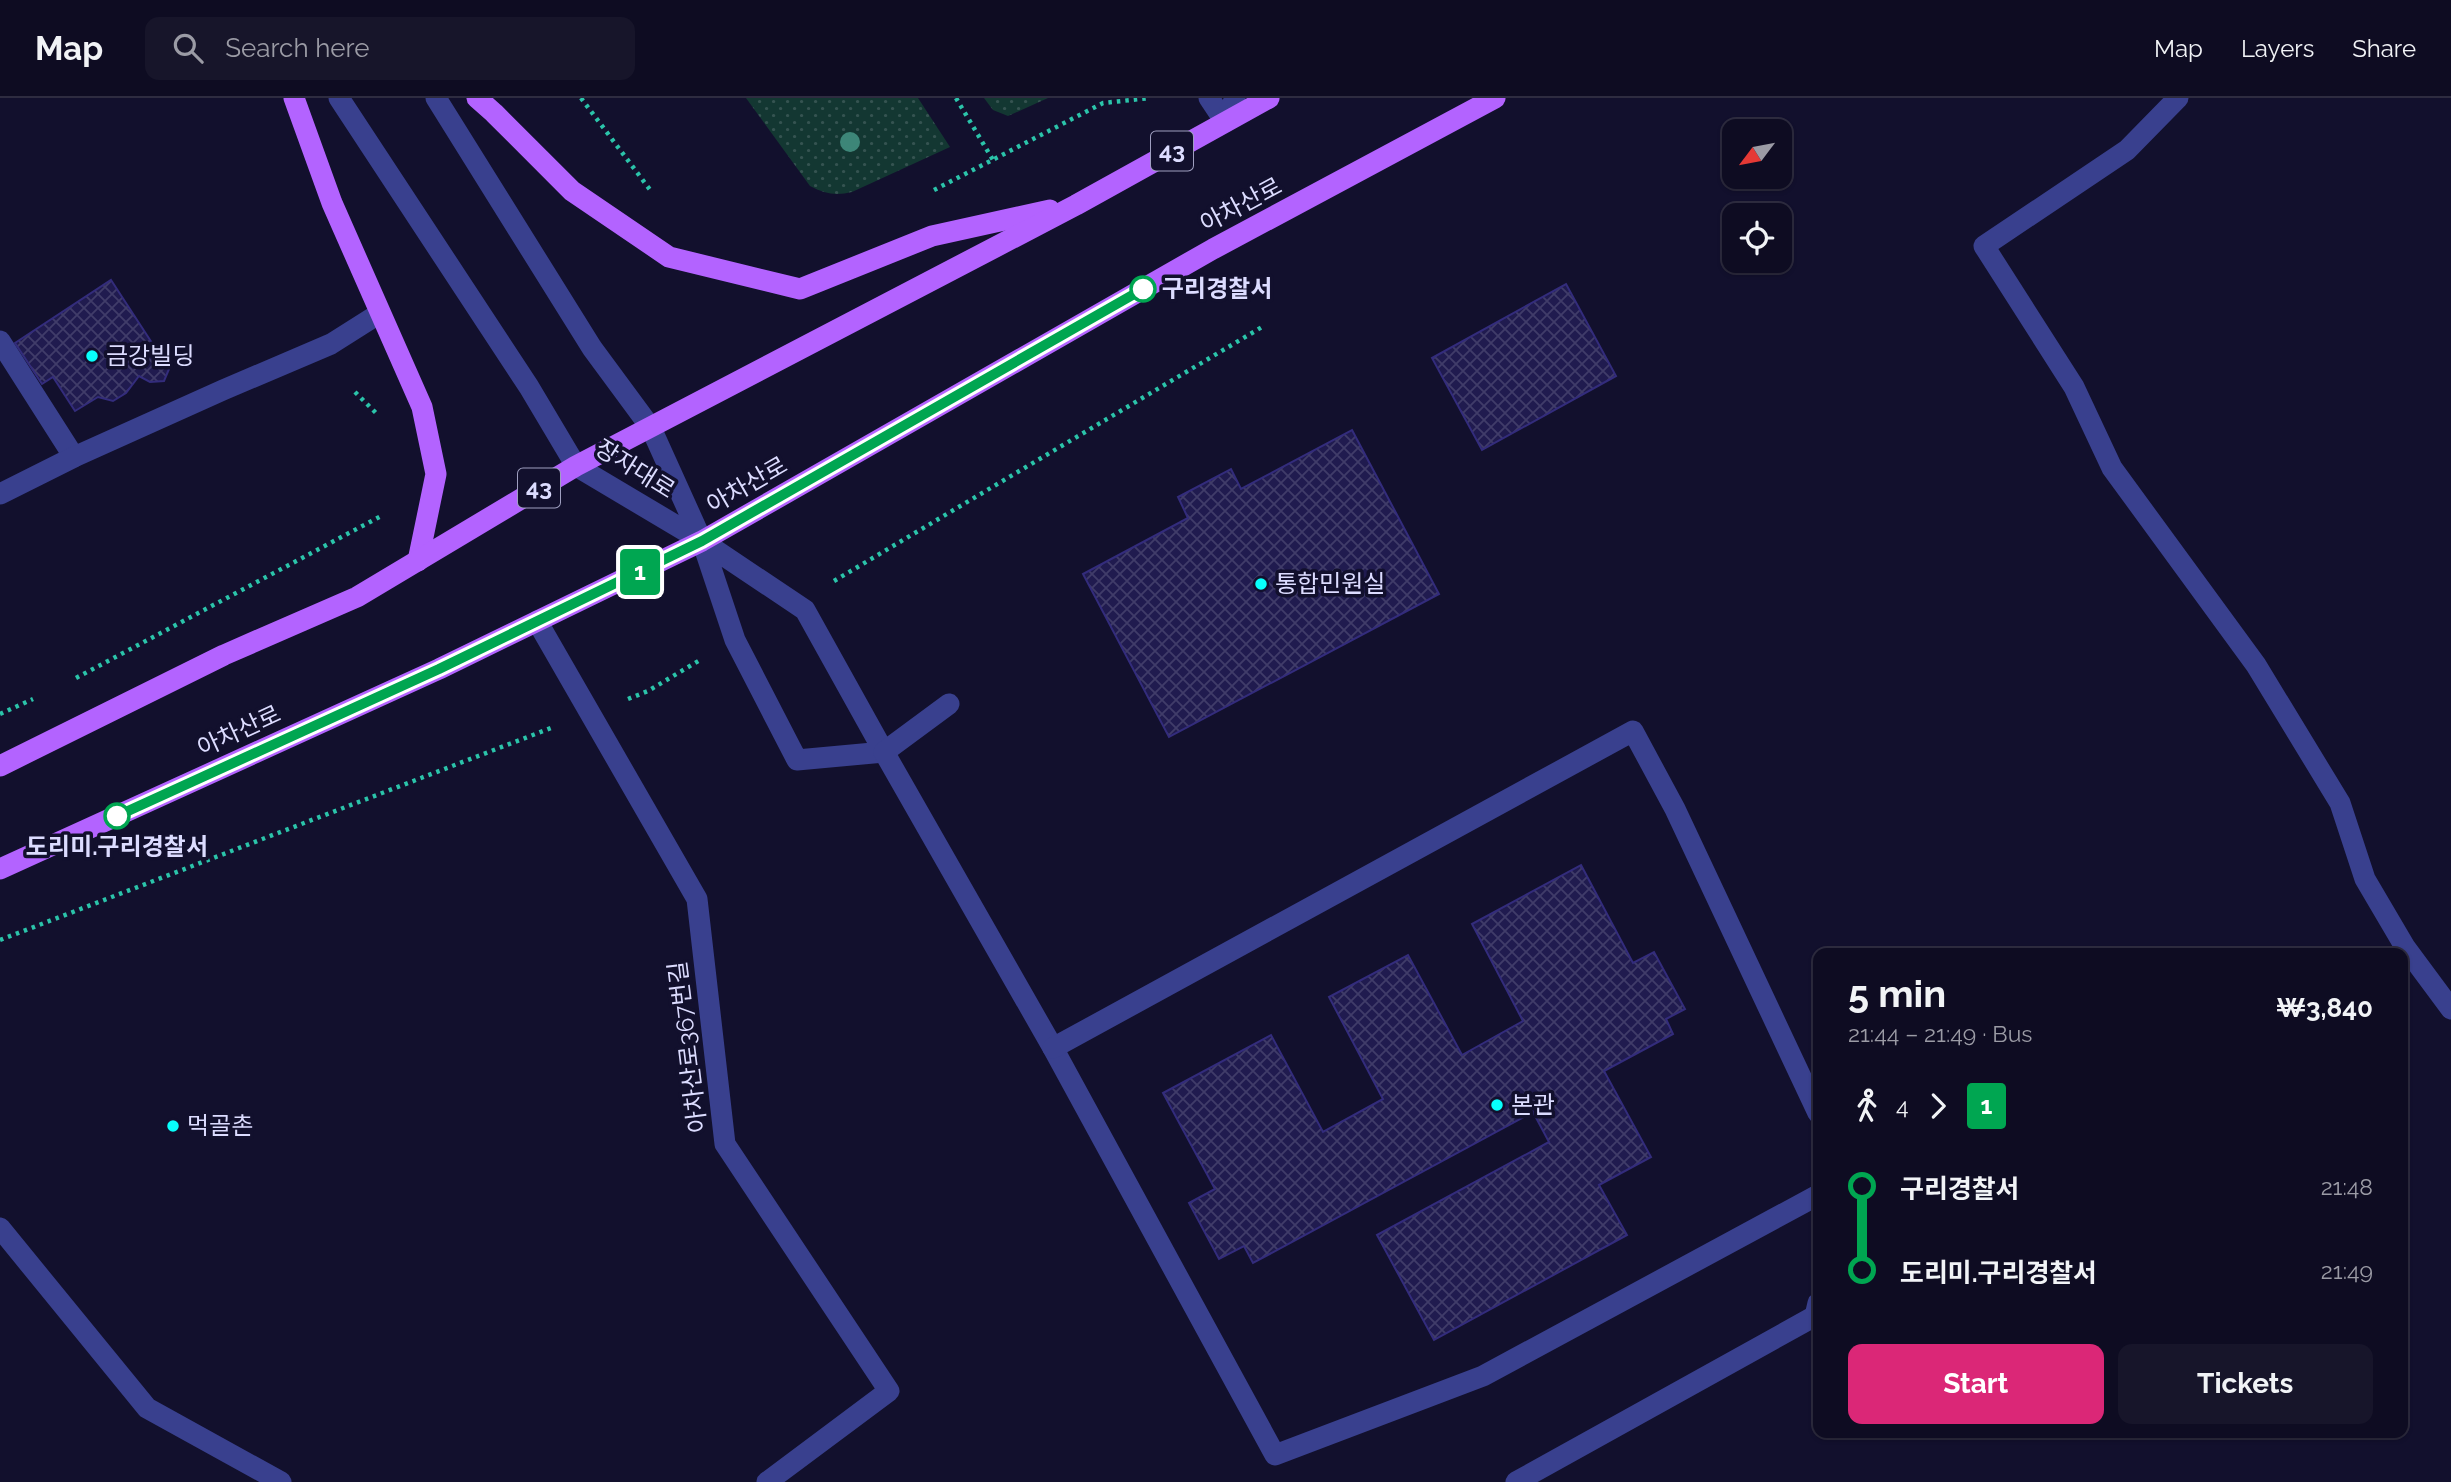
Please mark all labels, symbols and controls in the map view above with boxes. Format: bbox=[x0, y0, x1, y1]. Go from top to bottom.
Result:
search box bbox=[145, 17, 635, 80]
text: Map bbox=[35, 29, 103, 68]
icon: search bbox=[169, 29, 207, 67]
text: Search here bbox=[225, 33, 370, 63]
text: Map bbox=[2154, 34, 2203, 63]
text: Layers bbox=[2241, 34, 2314, 63]
text: Share bbox=[2352, 34, 2416, 63]
north arrow bbox=[1722, 119, 1792, 189]
map controls bbox=[1722, 119, 1792, 273]
road number: 43 bbox=[1151, 132, 1193, 170]
street label: 아차산로 bbox=[1195, 171, 1287, 238]
button: locate bbox=[1722, 203, 1792, 273]
place label: 구리경찰서 bbox=[1162, 274, 1272, 303]
marker: 구리경찰서 bbox=[1130, 276, 1156, 302]
place label: 금강빌딩 bbox=[106, 341, 194, 370]
marker: 금강빌딩 bbox=[84, 348, 100, 364]
street label: 장자대로 bbox=[590, 433, 680, 504]
street label: 아차산로 bbox=[701, 450, 792, 519]
road number: 43 bbox=[518, 468, 560, 508]
line badge: 1 bbox=[617, 549, 663, 595]
text: 1 bbox=[634, 557, 646, 586]
place label: 통합민원실 bbox=[1275, 569, 1385, 598]
marker: 통합민원실 bbox=[1253, 576, 1269, 592]
street label: 아차산로 bbox=[193, 699, 285, 762]
marker: 도리미.구리경찰서 bbox=[104, 803, 130, 829]
place label: 도리미.구리경찰서 bbox=[26, 832, 208, 861]
street label: 아차산로367번길 bbox=[663, 960, 712, 1134]
text: 5 min bbox=[1848, 971, 1946, 1016]
text: ₩3,840 bbox=[2276, 993, 2373, 1023]
text: 21:44 – 21:49 · Bus bbox=[1848, 1020, 2032, 1047]
icon: walk bbox=[1848, 1087, 1886, 1125]
icon: forward bbox=[1919, 1087, 1957, 1125]
place label: 본관 bbox=[1511, 1090, 1555, 1119]
text: 1 bbox=[1981, 1091, 1992, 1120]
text: 4 bbox=[1896, 1092, 1909, 1119]
marker: 본관 bbox=[1489, 1097, 1505, 1113]
place label: 먹골촌 bbox=[187, 1111, 253, 1140]
marker: 먹골촌 bbox=[165, 1118, 181, 1134]
text: 21:48 bbox=[2321, 1173, 2373, 1200]
text: 구리경찰서 bbox=[1900, 1174, 2020, 1204]
text: 21:49 bbox=[2321, 1257, 2373, 1284]
text: 도리미.구리경찰서 bbox=[1900, 1258, 2097, 1288]
button: Start bbox=[1848, 1344, 2104, 1424]
button: Tickets bbox=[2118, 1344, 2373, 1424]

